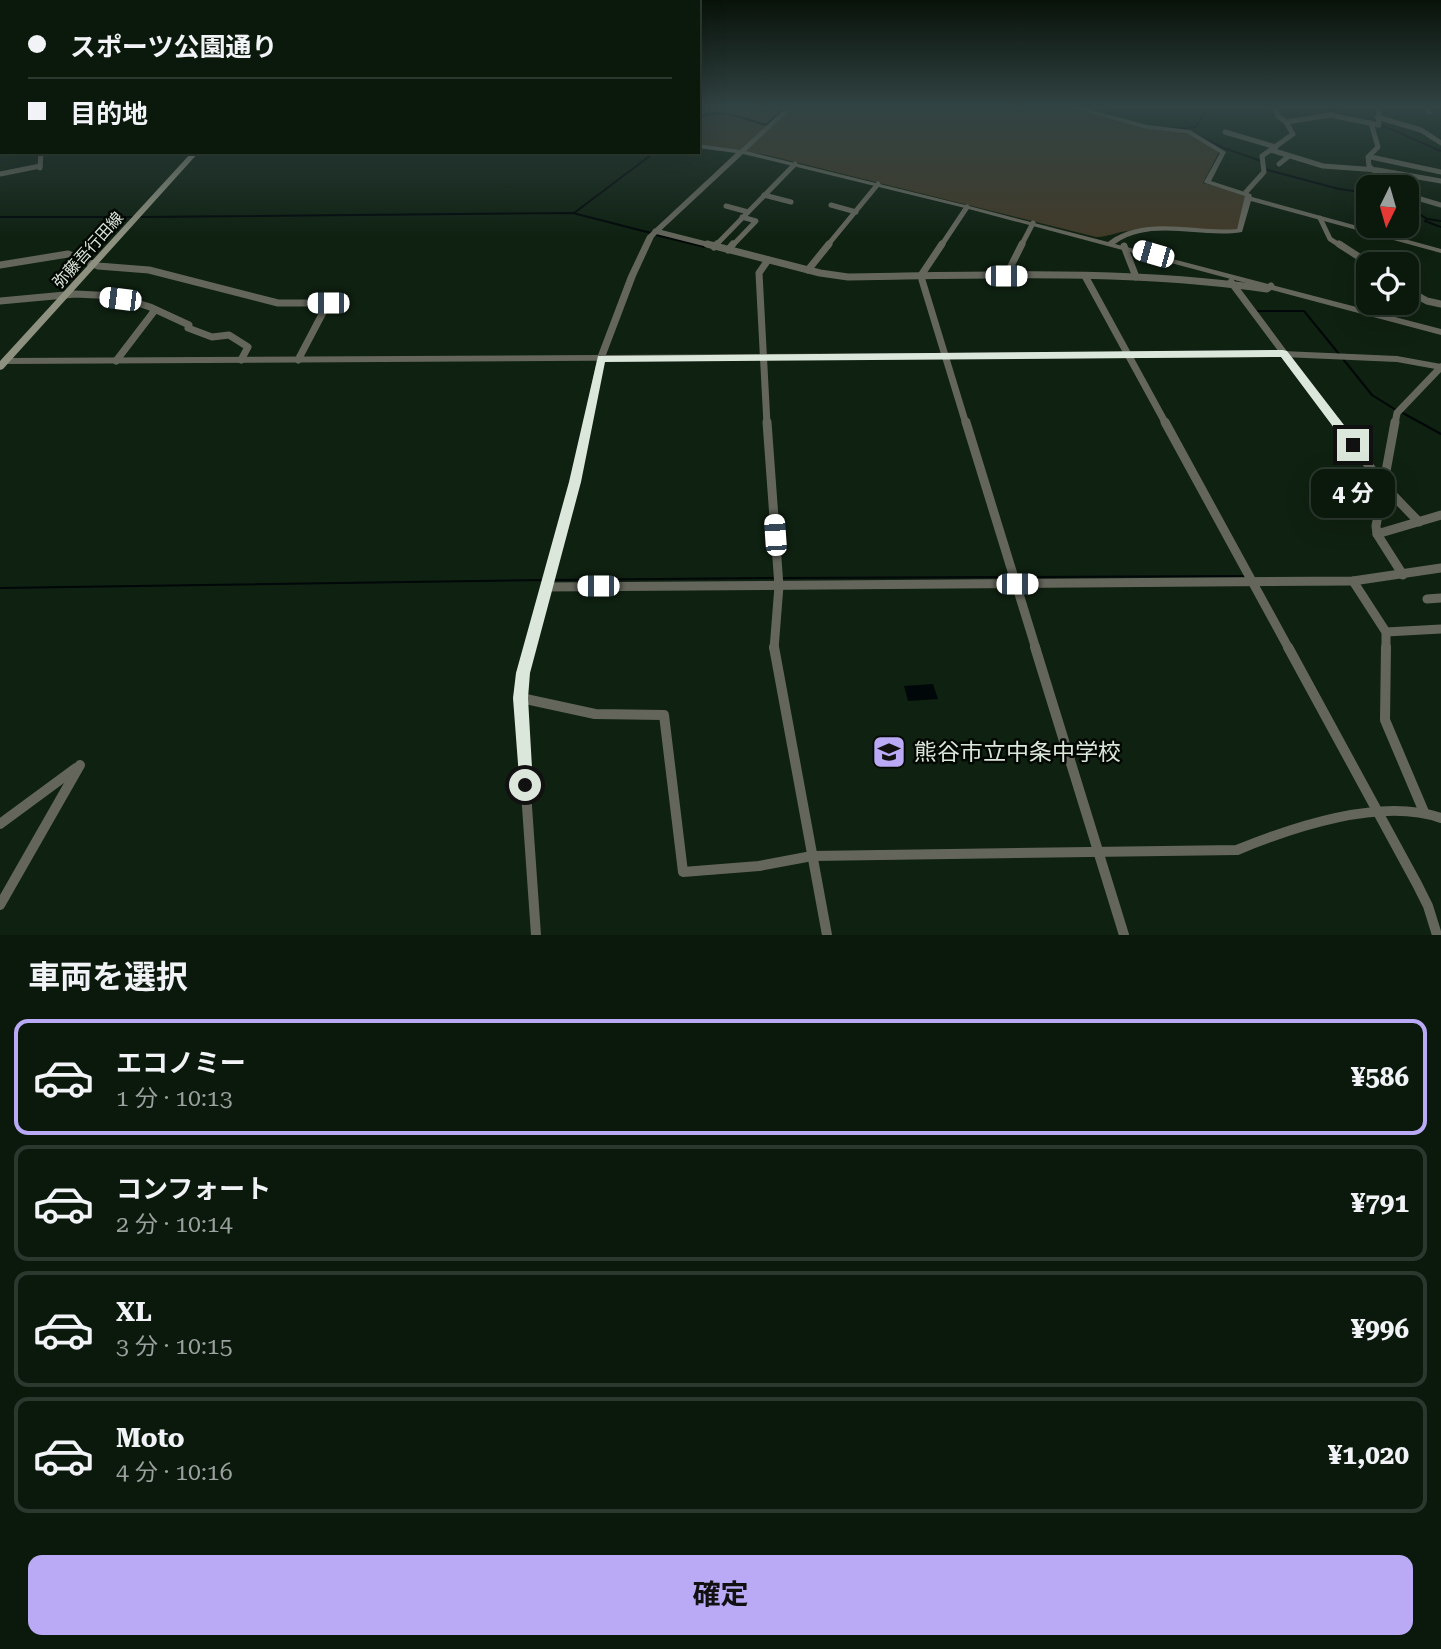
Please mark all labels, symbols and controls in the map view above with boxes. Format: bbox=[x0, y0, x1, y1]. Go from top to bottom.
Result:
text: スポーツ公園通り bbox=[70, 32, 277, 62]
text: 目的地 bbox=[70, 99, 148, 129]
north arrow bbox=[1356, 175, 1419, 238]
map controls bbox=[1356, 175, 1419, 315]
street label: 弥藤吾行田線 bbox=[49, 208, 127, 292]
car bbox=[1130, 238, 1177, 270]
button: locate bbox=[1356, 252, 1419, 315]
car bbox=[986, 266, 1028, 287]
car bbox=[98, 286, 143, 312]
car bbox=[308, 293, 350, 314]
route end bbox=[1337, 429, 1369, 461]
callout: 4 分 bbox=[1311, 470, 1395, 518]
text: 4 分 bbox=[1332, 480, 1374, 507]
car bbox=[764, 513, 787, 557]
car bbox=[997, 574, 1039, 595]
car bbox=[578, 576, 620, 597]
school or university icon: 熊谷市立中条中学校 bbox=[870, 733, 908, 771]
place label: 熊谷市立中条中学校 bbox=[914, 739, 1121, 766]
route start bbox=[509, 769, 541, 801]
text: 車両を選択 bbox=[28, 958, 188, 996]
icon: car bbox=[32, 1046, 95, 1109]
text: エコノミー bbox=[116, 1048, 246, 1078]
text: ¥586 bbox=[1351, 1062, 1409, 1092]
text: 1 分 · 10:13 bbox=[116, 1085, 233, 1112]
icon: car bbox=[32, 1172, 95, 1235]
text: コンフォート bbox=[116, 1174, 271, 1204]
text: ¥791 bbox=[1351, 1188, 1409, 1218]
text: 2 分 · 10:14 bbox=[116, 1211, 233, 1238]
text: XL bbox=[116, 1297, 152, 1327]
icon: car bbox=[32, 1298, 95, 1361]
text: ¥996 bbox=[1351, 1314, 1409, 1344]
text: 3 分 · 10:15 bbox=[116, 1333, 233, 1360]
text: Moto bbox=[116, 1423, 185, 1453]
icon: car bbox=[32, 1424, 95, 1487]
text: ¥1,020 bbox=[1328, 1440, 1409, 1470]
text: 4 分 · 10:16 bbox=[116, 1459, 233, 1486]
button: 確定 bbox=[28, 1555, 1413, 1635]

